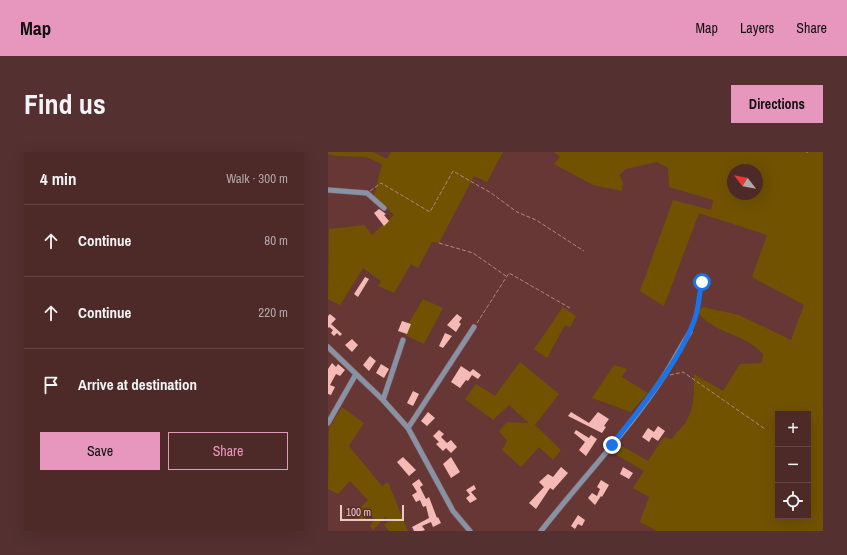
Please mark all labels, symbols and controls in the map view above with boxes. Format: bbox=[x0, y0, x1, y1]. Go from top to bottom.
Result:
text: Map bbox=[20, 15, 51, 41]
text: Map bbox=[696, 19, 718, 37]
text: Layers bbox=[740, 19, 774, 37]
text: Share bbox=[796, 19, 827, 37]
text: Find us bbox=[24, 85, 106, 123]
button: Directions bbox=[731, 85, 823, 123]
north arrow bbox=[727, 164, 763, 200]
text: 4 min bbox=[40, 167, 76, 190]
text: Walk · 300 m bbox=[226, 170, 288, 187]
icon: ahead bbox=[40, 230, 62, 252]
text: Continue bbox=[78, 230, 131, 251]
text: 80 m bbox=[264, 232, 288, 249]
route start bbox=[693, 273, 711, 291]
icon: ahead bbox=[40, 302, 62, 324]
text: Continue bbox=[78, 302, 131, 323]
text: 220 m bbox=[258, 304, 288, 321]
icon: arrive bbox=[40, 374, 62, 396]
text: Arrive at destination bbox=[78, 374, 197, 395]
map controls bbox=[775, 411, 811, 519]
button: + bbox=[775, 411, 811, 447]
button: Save bbox=[40, 432, 160, 470]
button: Share bbox=[168, 432, 288, 470]
route end bbox=[603, 436, 621, 454]
button: − bbox=[775, 447, 811, 483]
button: locate bbox=[775, 483, 811, 519]
scale bar bbox=[340, 503, 404, 522]
text: 100 m bbox=[346, 505, 371, 519]

